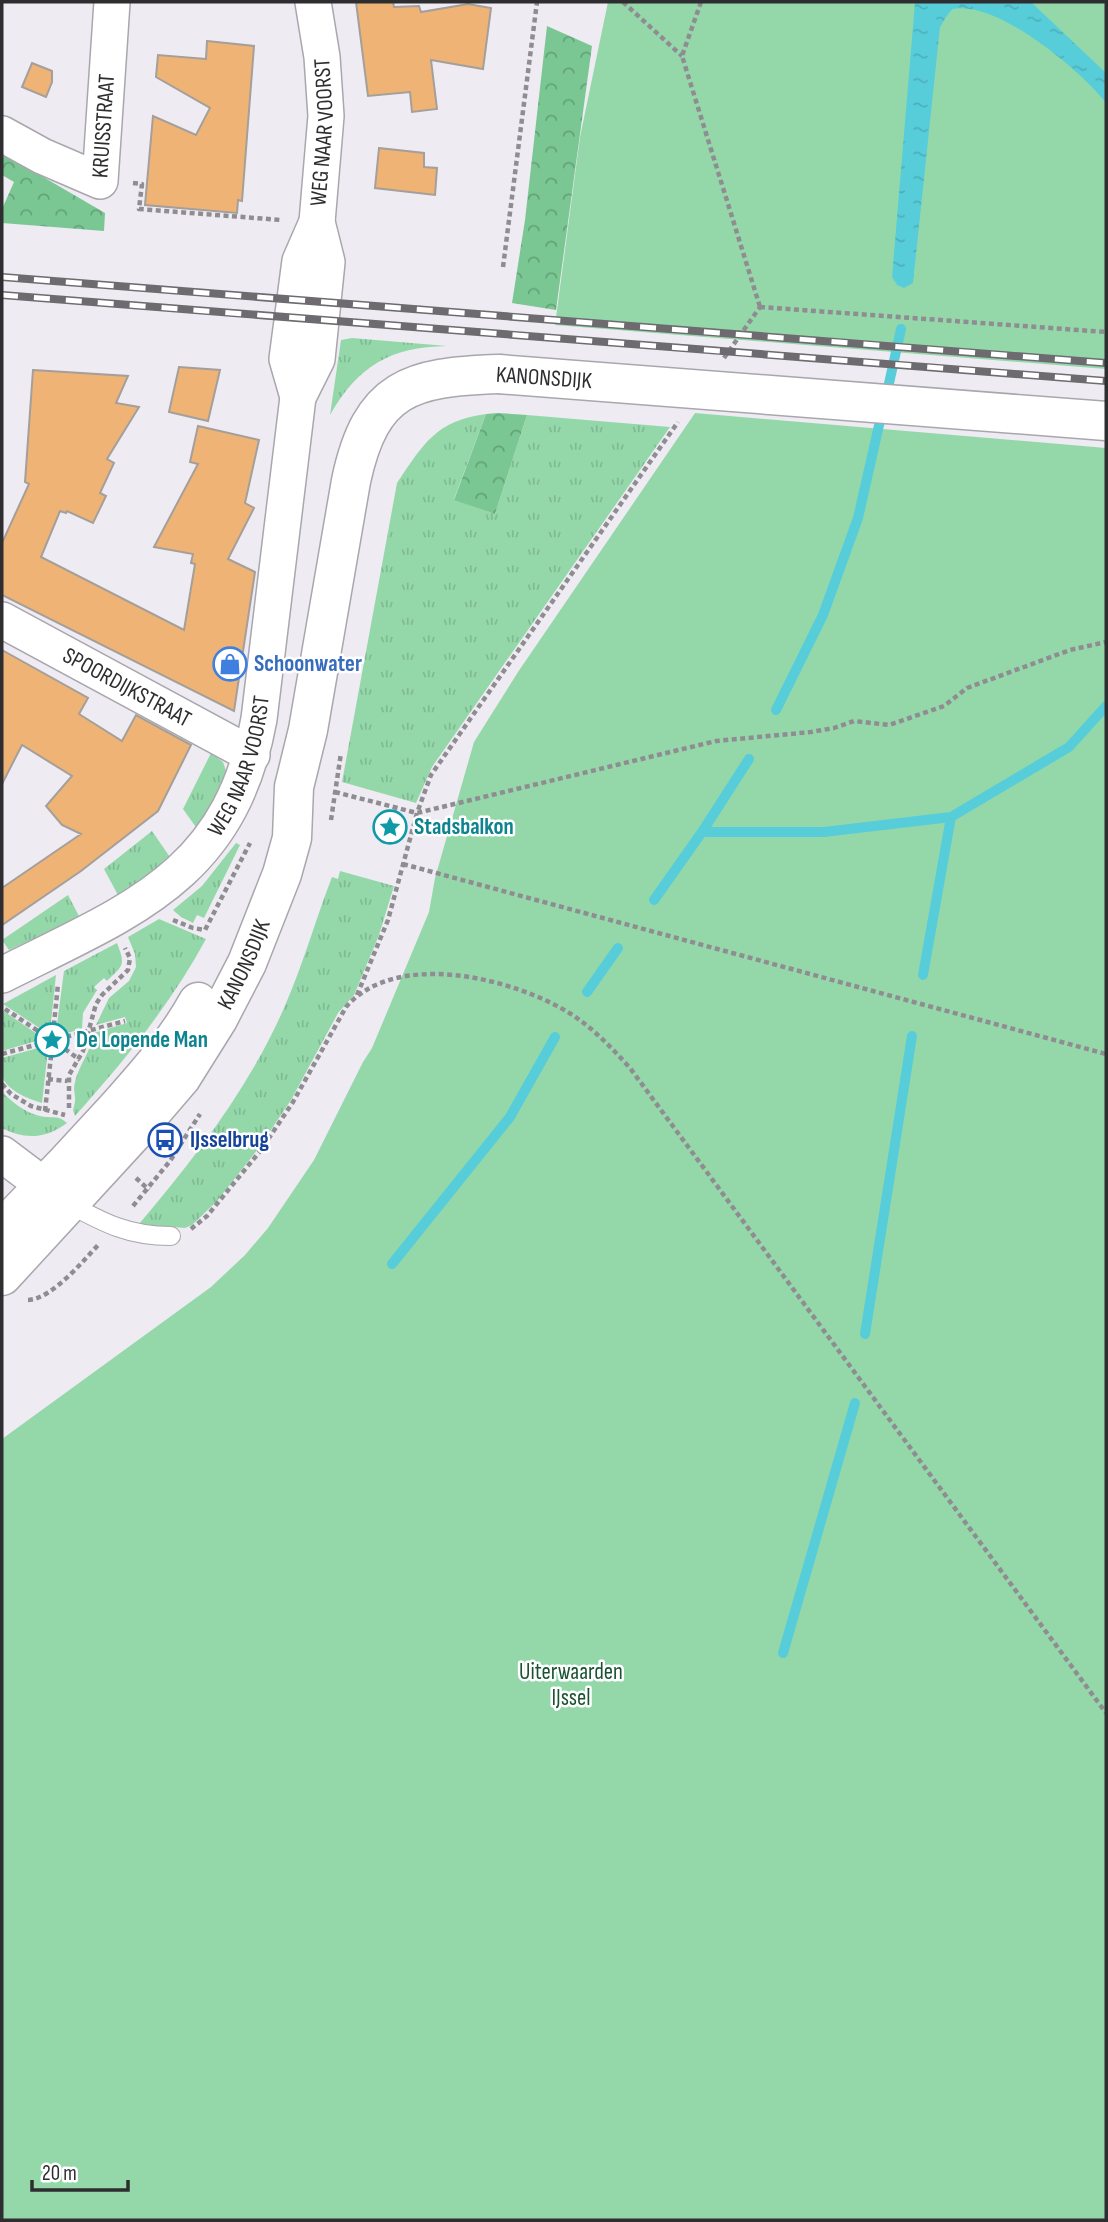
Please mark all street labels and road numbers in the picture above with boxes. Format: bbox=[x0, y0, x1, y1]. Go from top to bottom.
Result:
street label: WEG NAAR VOORST bbox=[304, 57, 340, 207]
street label: KRUISSTRAAT bbox=[86, 73, 121, 179]
street label: KANONSDIJK bbox=[495, 361, 593, 395]
street label: SPOORDIJKSTRAAT bbox=[58, 641, 196, 734]
street label: WEG NAAR VOORST bbox=[202, 694, 276, 842]
street label: KANONSDIJK bbox=[211, 915, 277, 1014]

